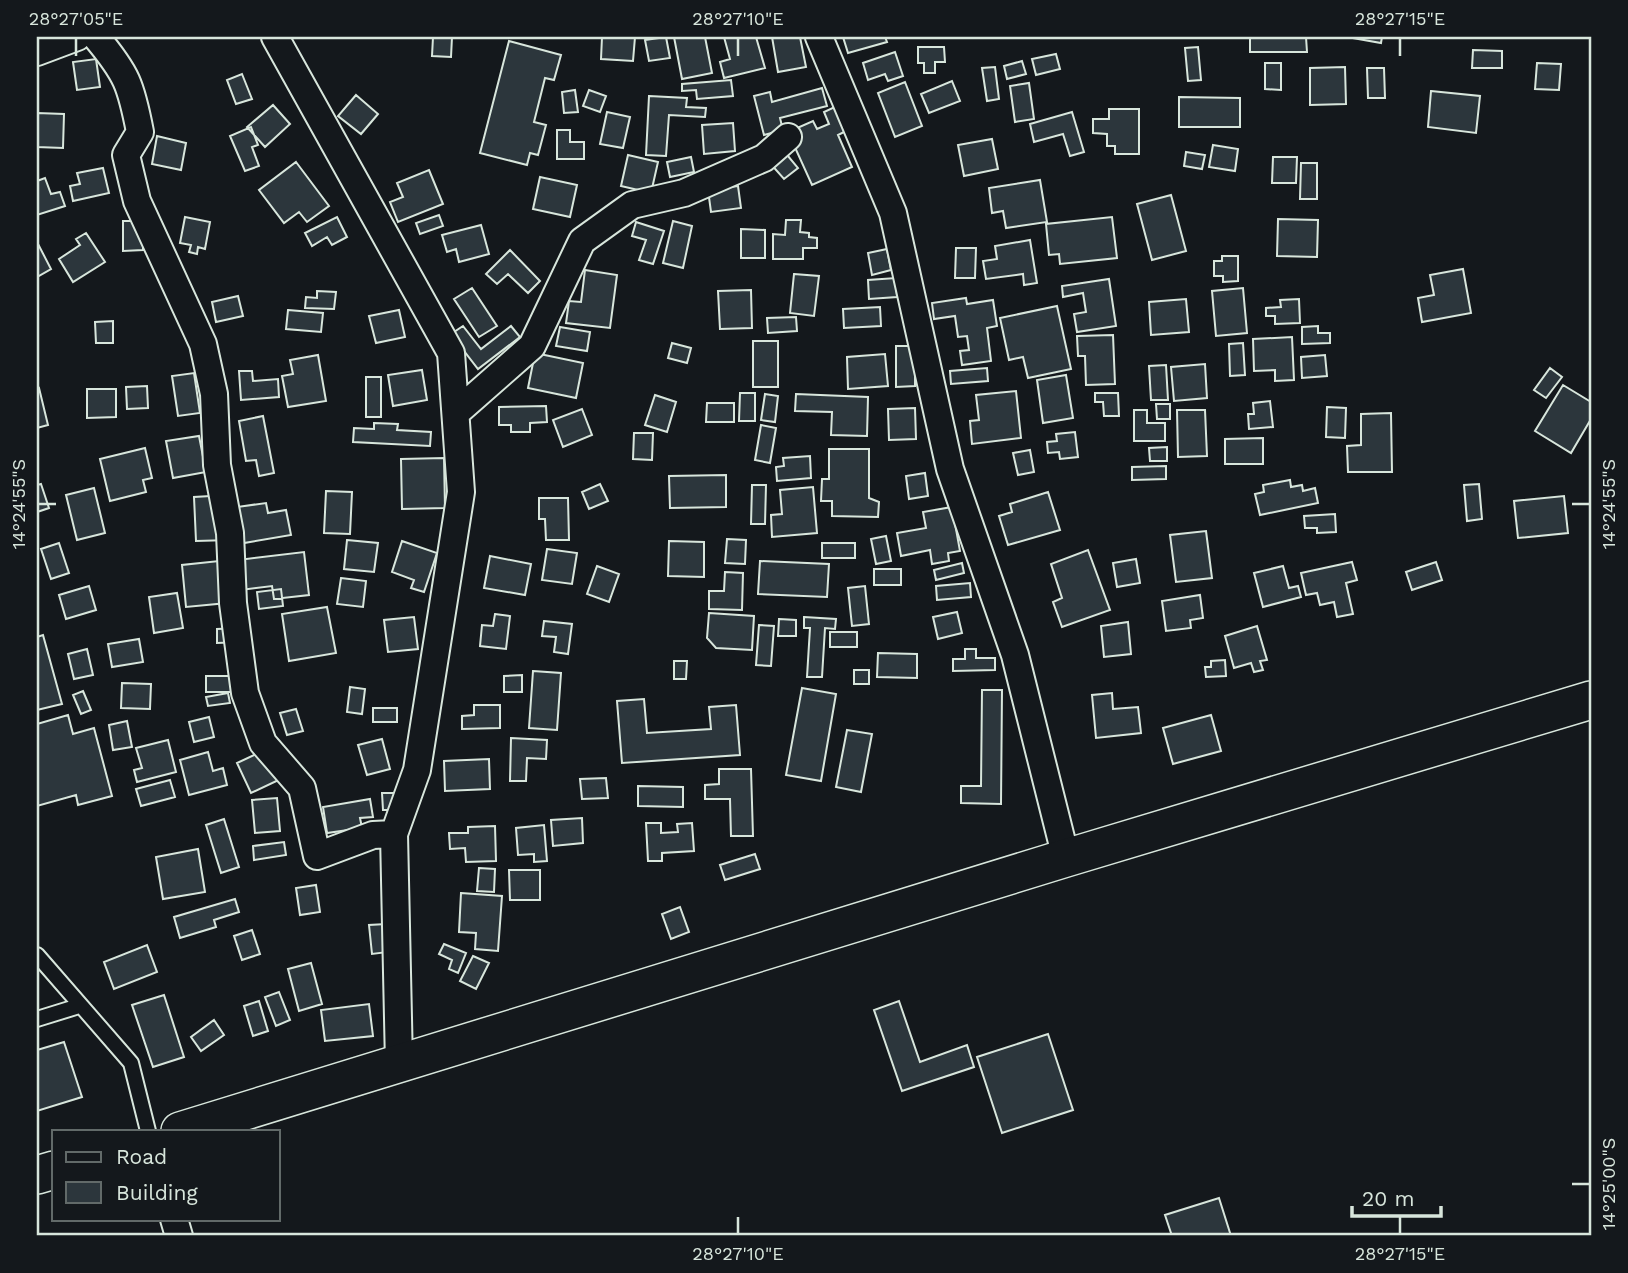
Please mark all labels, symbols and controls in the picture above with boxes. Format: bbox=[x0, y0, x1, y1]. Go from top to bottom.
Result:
text: 28°27'05"E bbox=[29, 8, 123, 29]
text: 28°27'10"E bbox=[692, 8, 784, 29]
text: 28°27'15"E bbox=[1355, 8, 1445, 29]
text: 14°24'55"S bbox=[8, 459, 29, 549]
text: 14°24'55"S bbox=[1598, 459, 1619, 549]
legend bbox=[52, 1130, 280, 1220]
text: 14°25'00"S bbox=[1598, 1138, 1619, 1230]
text: Road bbox=[116, 1144, 167, 1169]
scale bar bbox=[1352, 1175, 1441, 1219]
text: Building bbox=[116, 1180, 198, 1205]
text: 20 m bbox=[1362, 1186, 1414, 1211]
text: 28°27'10"E bbox=[692, 1243, 784, 1264]
text: 28°27'15"E bbox=[1355, 1243, 1445, 1264]

